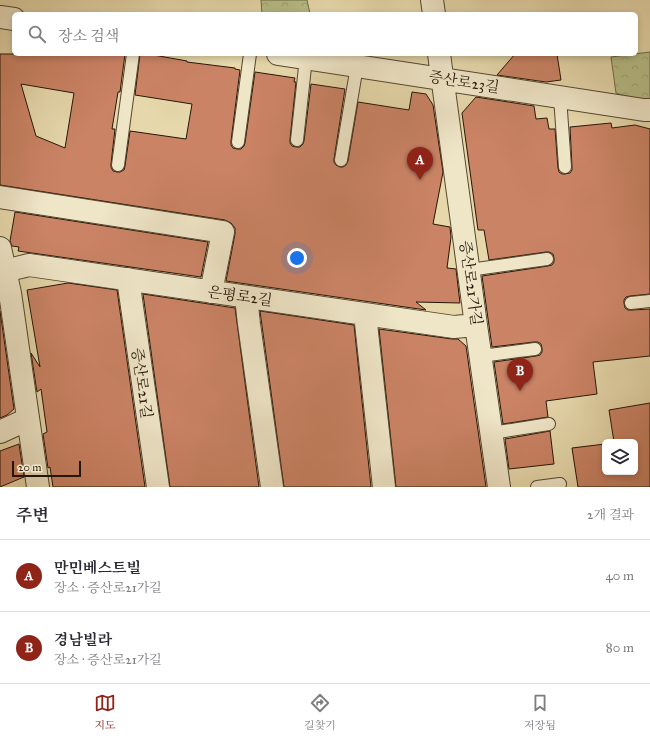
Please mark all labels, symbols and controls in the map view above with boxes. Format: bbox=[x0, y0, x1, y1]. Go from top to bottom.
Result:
search box bbox=[12, 12, 638, 56]
icon: search bbox=[26, 23, 48, 45]
text: 장소 검색 bbox=[58, 27, 119, 45]
street label: 증산로23길 bbox=[427, 68, 501, 96]
pin: A bbox=[407, 147, 433, 180]
street label: 증산로21가길 bbox=[456, 239, 486, 327]
your location bbox=[287, 248, 307, 268]
street label: 은평로2길 bbox=[206, 283, 274, 309]
street label: 증산로21길 bbox=[128, 346, 156, 420]
pin: B bbox=[507, 358, 533, 391]
map controls bbox=[602, 439, 638, 475]
button: layers bbox=[602, 439, 638, 475]
scale bar bbox=[12, 459, 81, 478]
text: 20 m bbox=[18, 461, 41, 474]
text: 주변 bbox=[16, 505, 49, 526]
text: 2개 결과 bbox=[587, 507, 634, 523]
text: 만민베스트빌 bbox=[54, 559, 141, 577]
text: A bbox=[25, 568, 33, 584]
text: 40 m bbox=[605, 568, 634, 584]
text: 장소 · 증산로21가길 bbox=[54, 580, 162, 596]
text: 경남빌라 bbox=[54, 631, 112, 649]
text: B bbox=[25, 640, 33, 656]
text: 80 m bbox=[606, 640, 634, 656]
text: 장소 · 증산로21가길 bbox=[54, 652, 162, 668]
tab: 지도 bbox=[94, 692, 116, 732]
tab: 길찾기 bbox=[304, 692, 336, 732]
tab: 저장됨 bbox=[524, 692, 556, 732]

